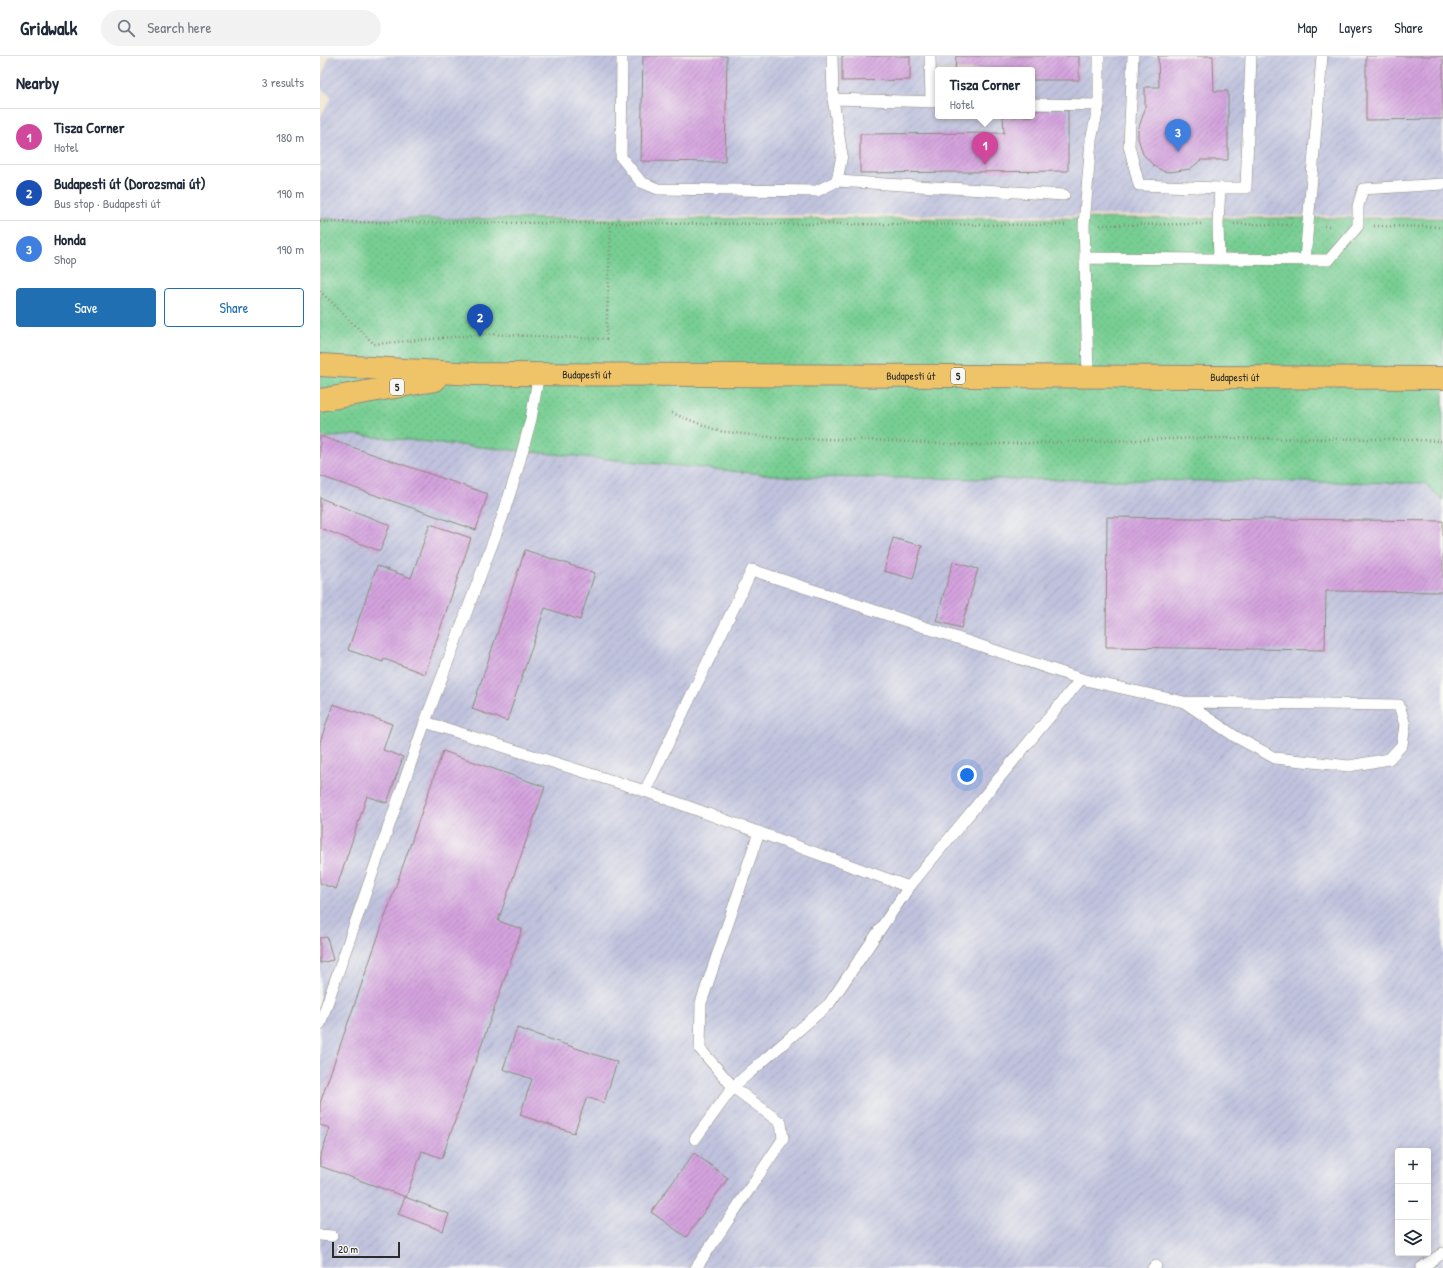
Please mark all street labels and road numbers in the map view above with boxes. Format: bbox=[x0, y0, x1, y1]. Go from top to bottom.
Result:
street label: Budapesti út bbox=[562, 367, 611, 382]
road number: 5 bbox=[951, 368, 965, 384]
street label: Budapesti út bbox=[886, 369, 935, 383]
street label: Budapesti út bbox=[1210, 370, 1259, 384]
road number: 5 bbox=[390, 379, 404, 395]

